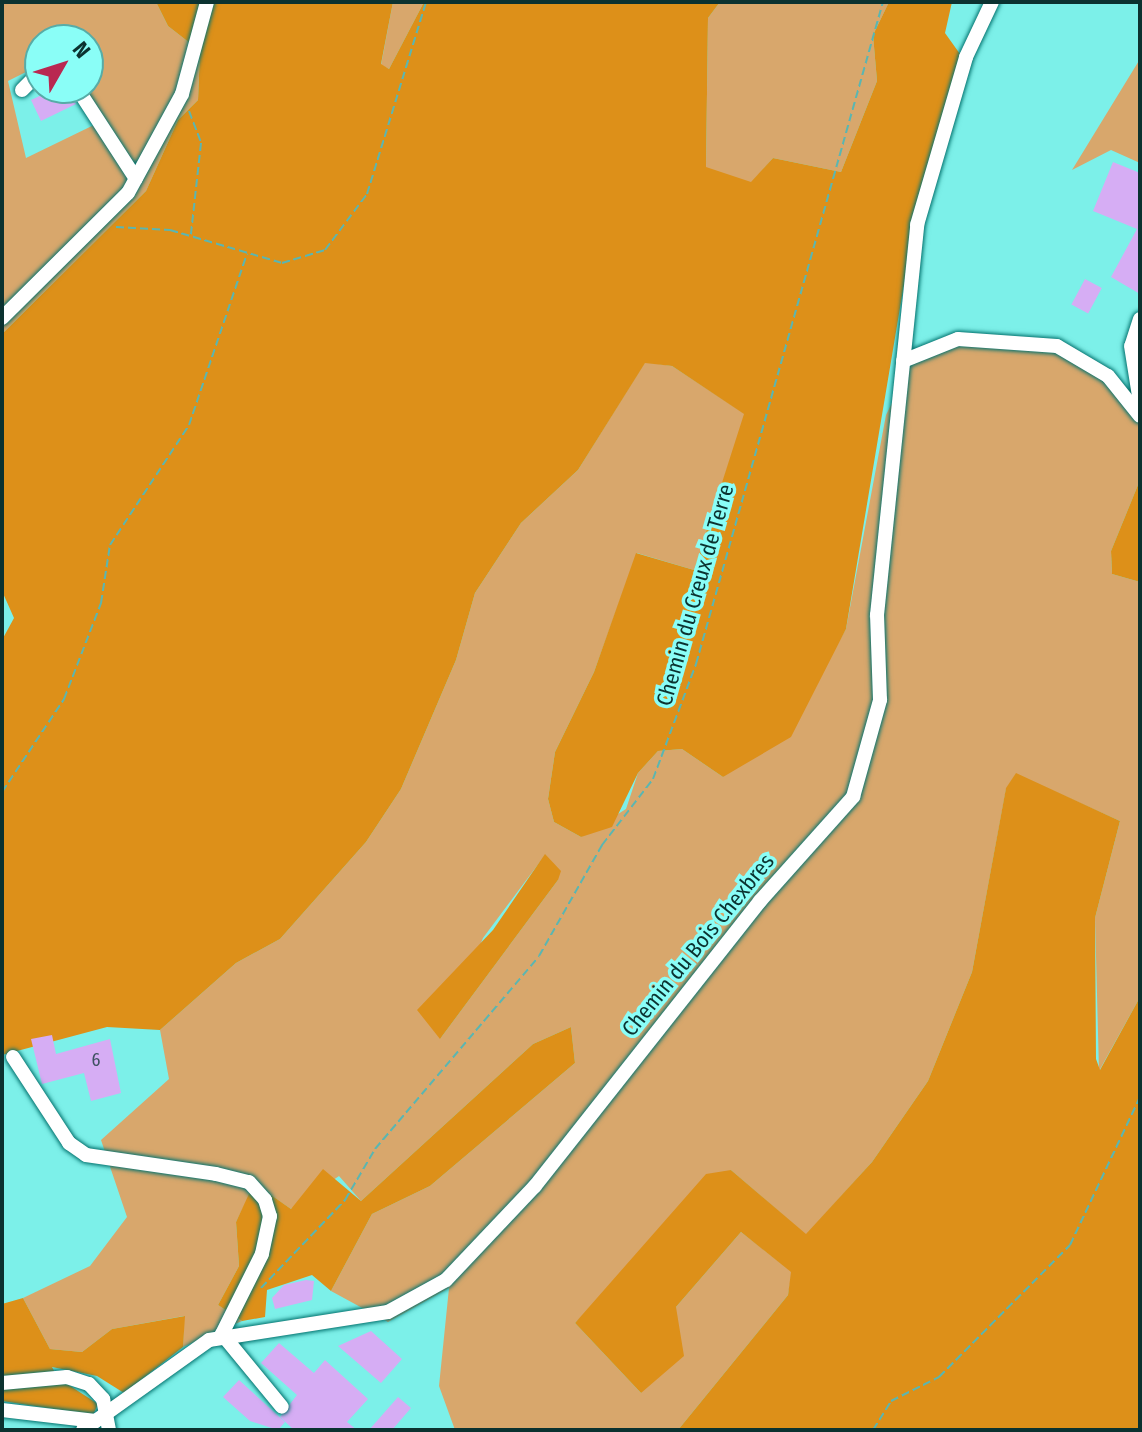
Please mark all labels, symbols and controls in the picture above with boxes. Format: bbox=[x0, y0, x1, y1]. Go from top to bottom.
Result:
north arrow bbox=[24, 24, 104, 104]
text: N bbox=[67, 36, 96, 63]
street label: Chemin du Creux de Terre bbox=[651, 481, 739, 709]
street label: Chemin du Bois Chexbres bbox=[616, 849, 780, 1041]
house number: 6 bbox=[92, 1049, 100, 1071]

